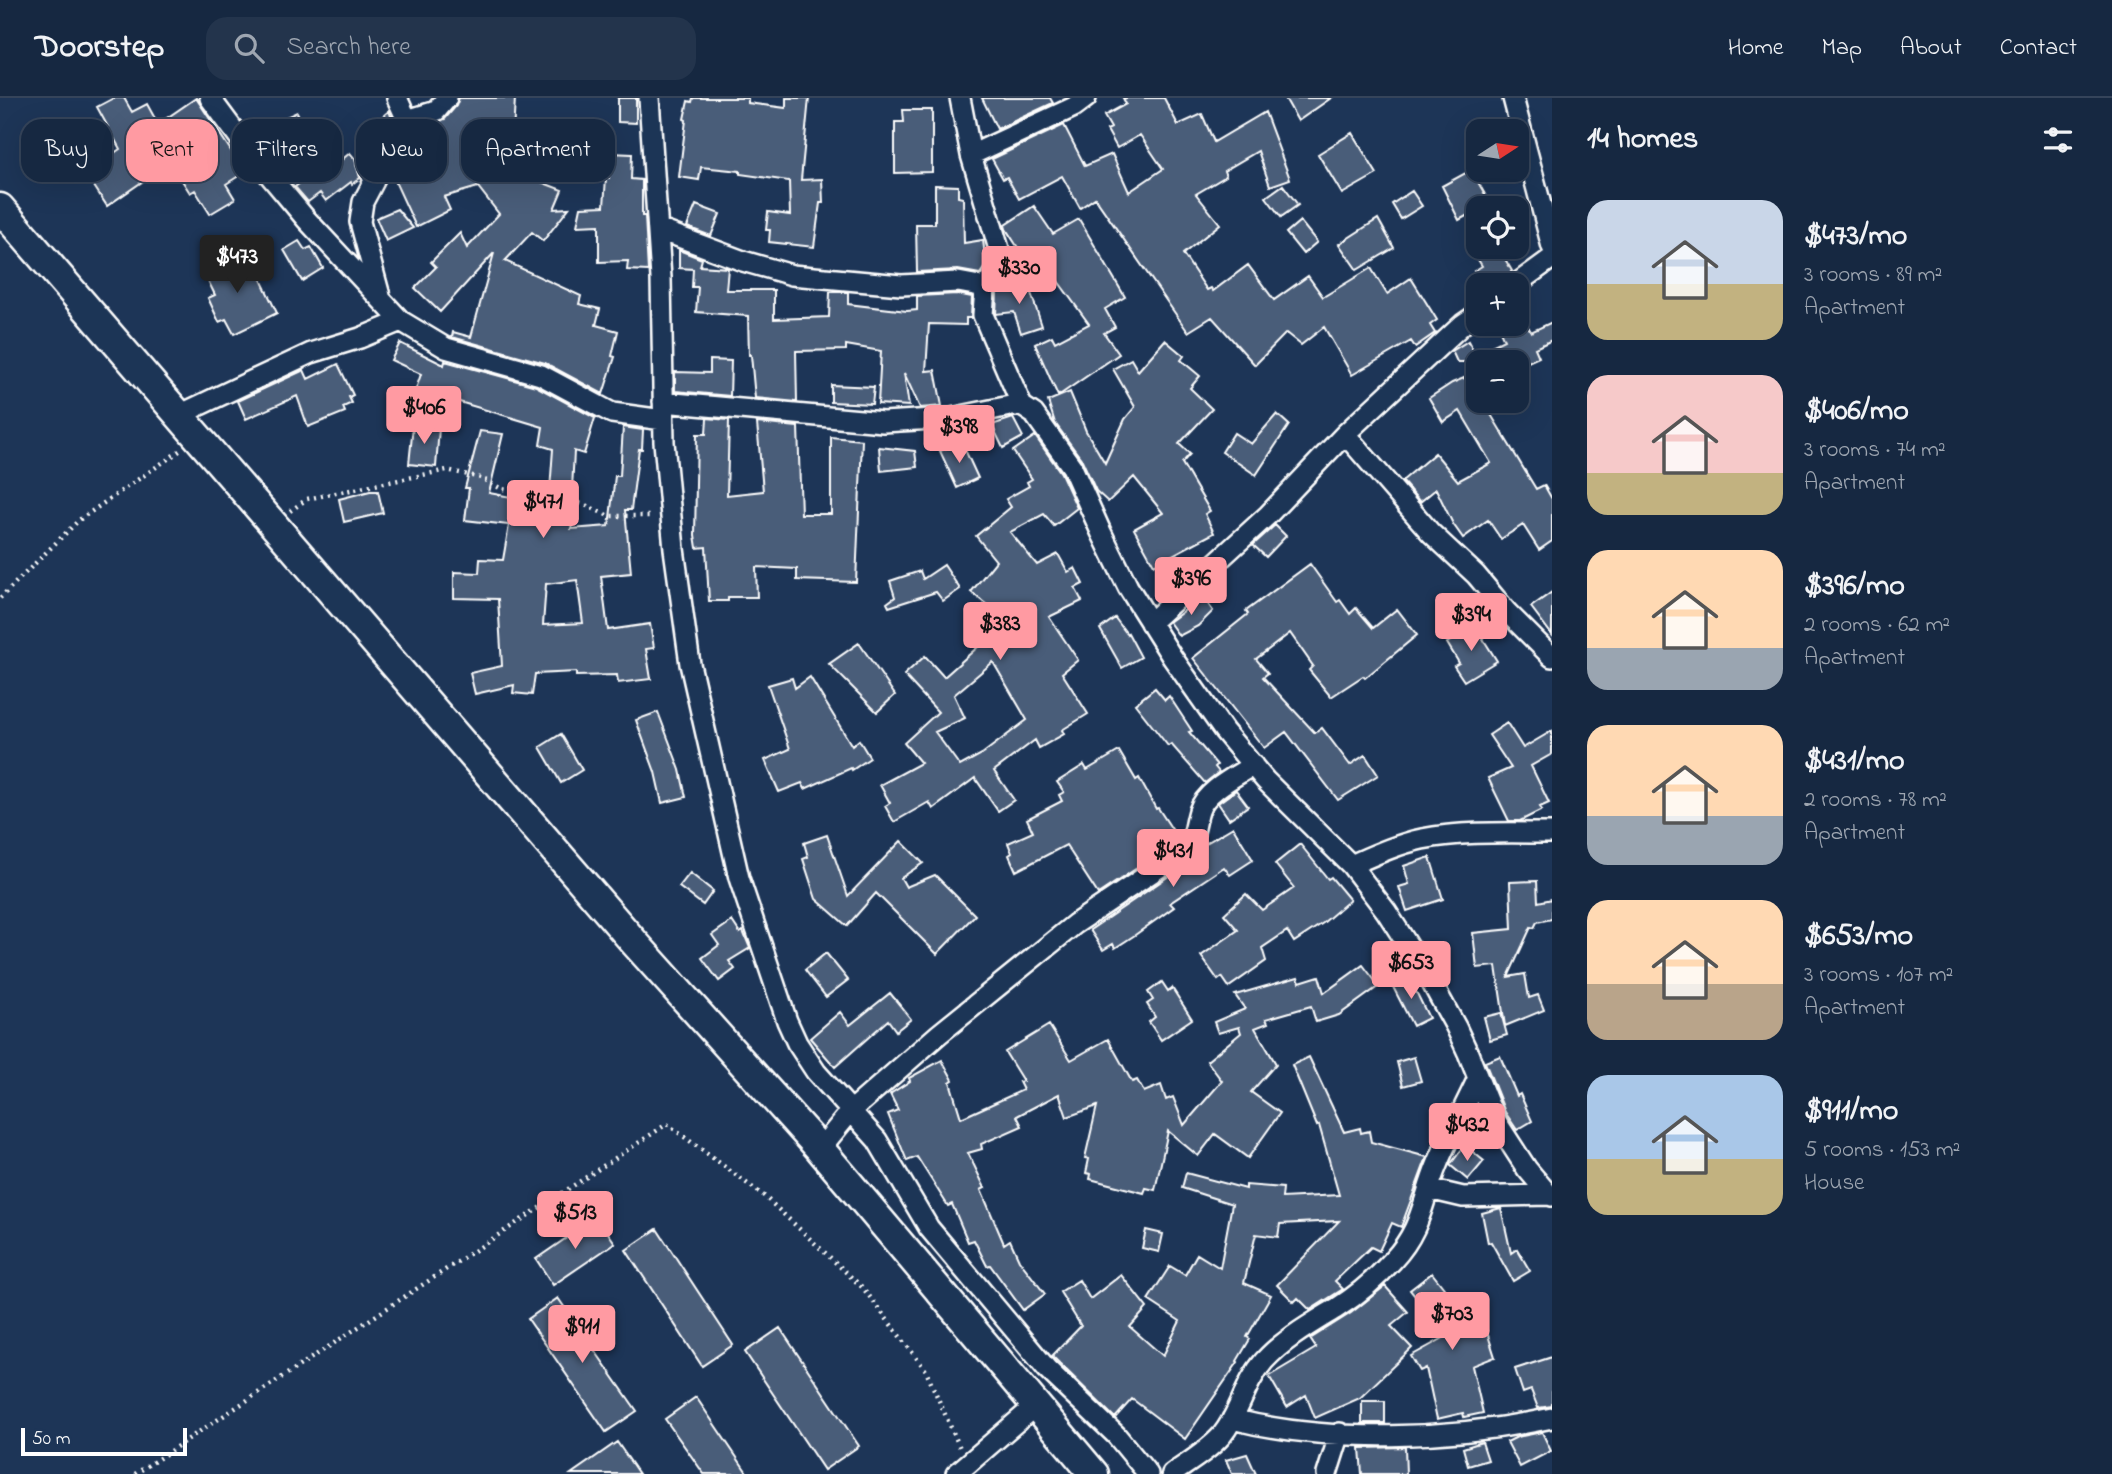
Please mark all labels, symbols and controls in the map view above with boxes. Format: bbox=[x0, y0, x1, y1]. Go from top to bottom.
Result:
search box bbox=[206, 17, 696, 80]
text: Doorstep bbox=[35, 24, 164, 72]
icon: search bbox=[230, 29, 268, 67]
text: Search here bbox=[286, 29, 411, 67]
text: Home bbox=[1728, 31, 1784, 66]
text: Map bbox=[1822, 31, 1862, 66]
text: About bbox=[1900, 31, 1962, 66]
text: Contact bbox=[2000, 31, 2077, 66]
text: 14 homes bbox=[1587, 118, 1698, 162]
chip: Buy bbox=[21, 119, 112, 182]
chip: Rent bbox=[126, 119, 218, 182]
chip: Filters bbox=[232, 119, 342, 182]
chip: New bbox=[356, 119, 447, 182]
chip: Apartment bbox=[461, 119, 615, 182]
north arrow bbox=[1466, 119, 1530, 182]
map controls bbox=[1466, 119, 1529, 413]
icon: filters bbox=[2039, 121, 2077, 159]
button: locate bbox=[1466, 196, 1529, 259]
text: $473/mo bbox=[1804, 215, 1907, 259]
icon: home bbox=[1643, 228, 1727, 312]
pin: $473 bbox=[196, 236, 278, 295]
text: $473 bbox=[216, 241, 258, 274]
pin: $330 bbox=[978, 246, 1060, 306]
text: $330 bbox=[998, 252, 1040, 285]
text: 3 rooms · 89 m² bbox=[1804, 259, 1942, 292]
button: + bbox=[1466, 273, 1529, 336]
text: Apartment bbox=[1804, 292, 1905, 325]
button: − bbox=[1466, 350, 1529, 413]
pin: $406 bbox=[383, 386, 465, 446]
text: $406/mo bbox=[1804, 390, 1909, 434]
text: $406 bbox=[402, 392, 446, 425]
icon: home bbox=[1643, 403, 1727, 487]
pin: $398 bbox=[918, 406, 1000, 465]
text: $398 bbox=[940, 411, 978, 444]
text: 3 rooms · 74 m² bbox=[1804, 434, 1946, 467]
text: Apartment bbox=[1804, 467, 1905, 500]
pin: $471 bbox=[502, 480, 584, 540]
text: $471 bbox=[523, 486, 563, 519]
pin: $396 bbox=[1150, 558, 1232, 617]
text: $396 bbox=[1171, 563, 1211, 596]
text: $396/mo bbox=[1804, 565, 1905, 609]
icon: home bbox=[1643, 578, 1727, 662]
pin: $394 bbox=[1430, 594, 1512, 653]
text: $394 bbox=[1451, 599, 1491, 632]
pin: $383 bbox=[959, 602, 1041, 662]
text: $383 bbox=[979, 608, 1021, 641]
text: 2 rooms · 62 m² bbox=[1804, 609, 1950, 642]
text: Apartment bbox=[1804, 642, 1905, 675]
text: $431/mo bbox=[1804, 740, 1905, 784]
icon: home bbox=[1643, 753, 1727, 837]
text: 2 rooms · 78 m² bbox=[1804, 784, 1947, 817]
text: Apartment bbox=[1804, 817, 1905, 850]
pin: $431 bbox=[1132, 830, 1214, 889]
text: $431 bbox=[1153, 835, 1193, 868]
text: $653/mo bbox=[1804, 915, 1913, 959]
icon: home bbox=[1643, 928, 1727, 1012]
pin: $653 bbox=[1370, 942, 1452, 1001]
text: $653 bbox=[1388, 947, 1434, 980]
text: 3 rooms · 107 m² bbox=[1804, 959, 1953, 992]
text: Apartment bbox=[1804, 992, 1905, 1025]
text: $911/mo bbox=[1804, 1090, 1898, 1134]
icon: home bbox=[1643, 1103, 1727, 1187]
pin: $432 bbox=[1426, 1104, 1508, 1163]
text: $432 bbox=[1445, 1109, 1489, 1142]
text: 5 rooms · 153 m² bbox=[1804, 1134, 1960, 1167]
text: House bbox=[1804, 1167, 1864, 1200]
pin: $513 bbox=[534, 1192, 616, 1251]
text: $513 bbox=[553, 1197, 597, 1230]
pin: $703 bbox=[1411, 1292, 1493, 1352]
text: $703 bbox=[1431, 1298, 1473, 1331]
pin: $911 bbox=[541, 1306, 623, 1365]
text: $911 bbox=[564, 1311, 600, 1344]
scale bar bbox=[21, 1425, 187, 1457]
text: 50 m bbox=[32, 1426, 71, 1453]

